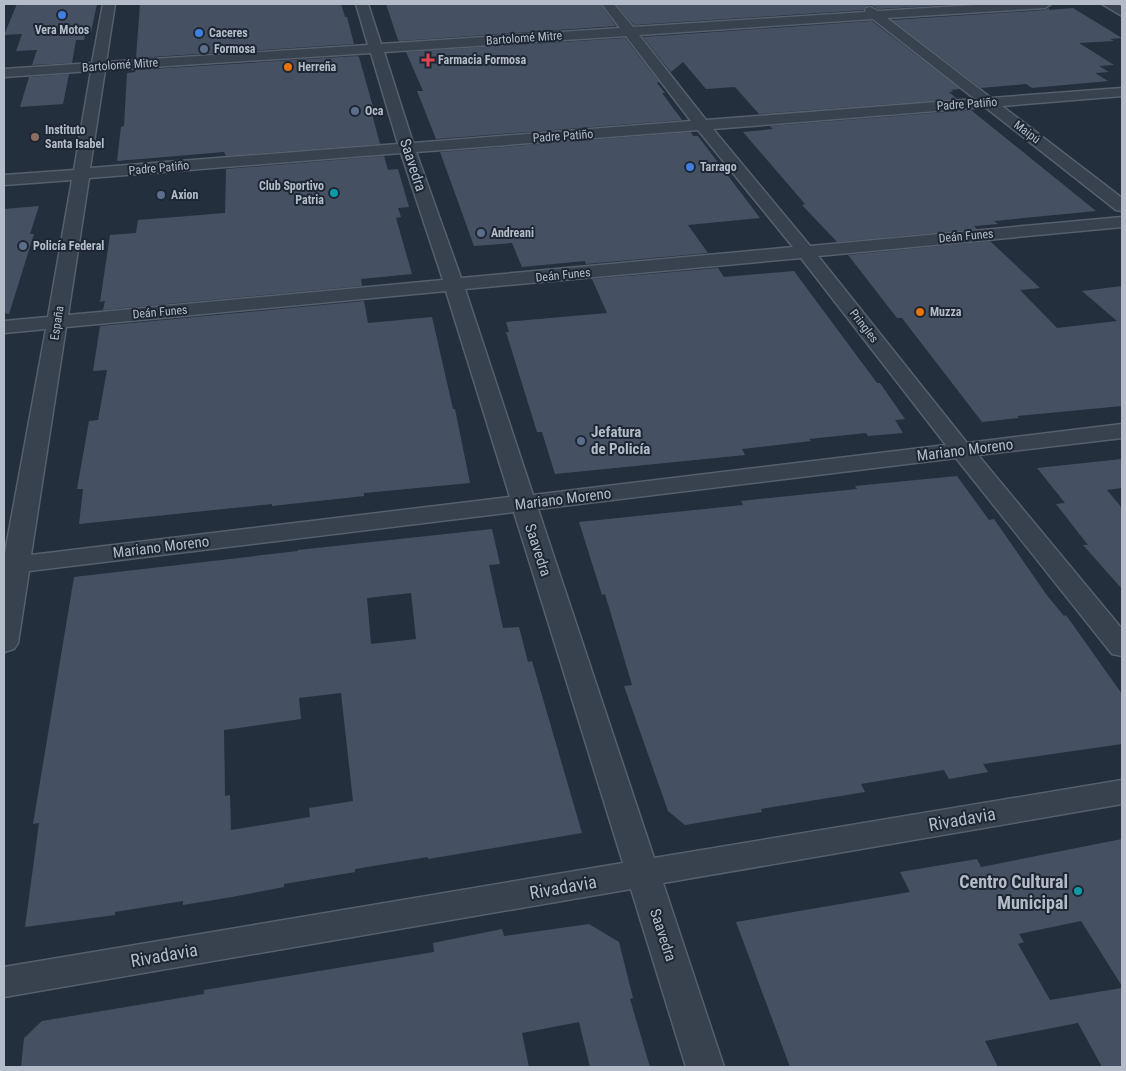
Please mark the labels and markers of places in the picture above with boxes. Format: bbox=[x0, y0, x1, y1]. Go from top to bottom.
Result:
marker: Vera Motos bbox=[56, 9, 68, 21]
place label: Vera Motos bbox=[35, 23, 90, 37]
place label: Caceres bbox=[209, 26, 248, 40]
marker: Caceres bbox=[193, 27, 205, 39]
place label: Formosa bbox=[214, 42, 256, 56]
marker: Formosa bbox=[198, 43, 210, 55]
place label: Farmacia Formosa bbox=[438, 53, 527, 67]
marker: Farmacia Formosa bbox=[422, 54, 434, 66]
place label: Herreña bbox=[298, 60, 337, 74]
marker: Herreña bbox=[282, 61, 294, 73]
place label: Oca bbox=[365, 104, 384, 118]
marker: Oca bbox=[349, 105, 361, 117]
place label: Instituto Santa Isabel bbox=[45, 123, 104, 151]
marker: Instituto Santa Isabel bbox=[29, 131, 41, 143]
place label: Tarrago bbox=[700, 160, 737, 174]
marker: Tarrago bbox=[684, 161, 696, 173]
place label: Club Sportivo Patria bbox=[259, 179, 324, 207]
marker: Club Sportivo Patria bbox=[328, 187, 340, 199]
place label: Axion bbox=[171, 188, 199, 202]
marker: Axion bbox=[155, 189, 167, 201]
place label: Andreani bbox=[491, 226, 534, 240]
marker: Andreani bbox=[475, 227, 487, 239]
place label: Policía Federal bbox=[33, 239, 104, 253]
marker: Policía Federal bbox=[17, 240, 29, 252]
place label: Muzza bbox=[930, 305, 962, 319]
marker: Muzza bbox=[914, 306, 926, 318]
place label: Jefatura de Policía bbox=[591, 423, 650, 458]
marker: Jefatura de Policía bbox=[575, 435, 587, 447]
place label: Centro Cultural Municipal bbox=[959, 871, 1068, 913]
marker: Centro Cultural Municipal bbox=[1072, 885, 1084, 897]

